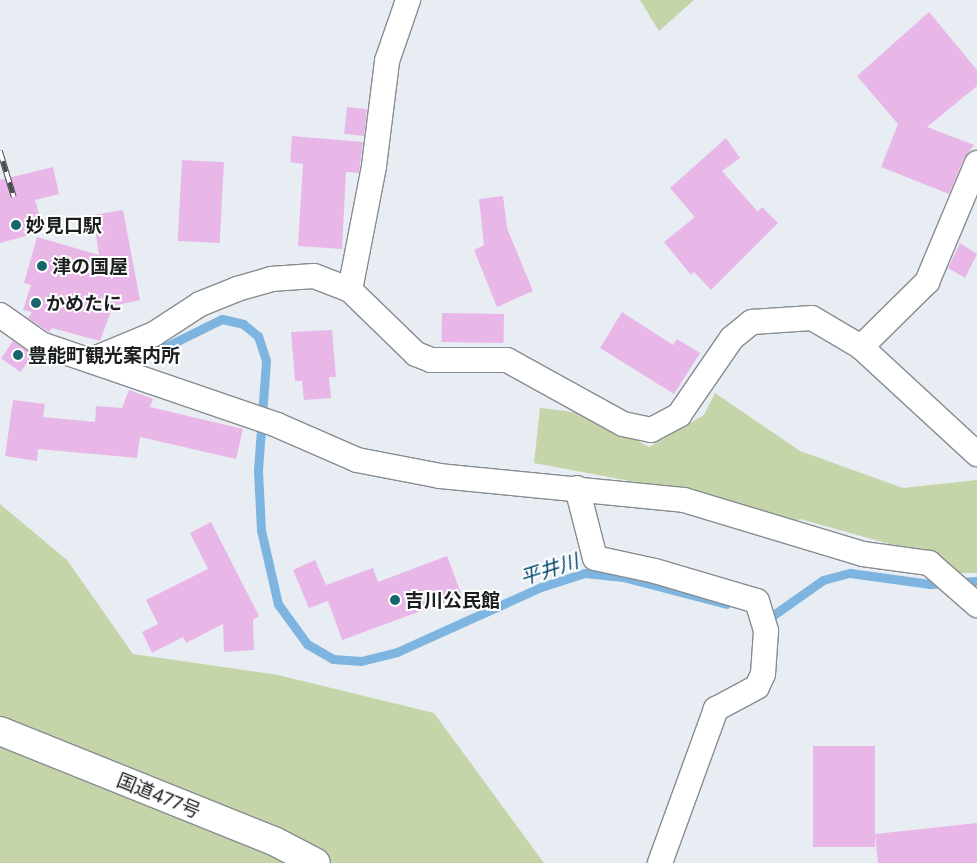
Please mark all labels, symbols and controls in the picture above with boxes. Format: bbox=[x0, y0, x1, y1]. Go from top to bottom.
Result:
place label: 妙見口駅 bbox=[26, 214, 102, 236]
marker: 妙見口駅 bbox=[10, 219, 22, 231]
place label: 津の国屋 bbox=[52, 255, 128, 277]
marker: 津の国屋 bbox=[36, 260, 48, 272]
place label: かめたに bbox=[46, 292, 122, 314]
marker: かめたに bbox=[30, 297, 42, 309]
place label: 豊能町観光案内所 bbox=[28, 344, 180, 366]
marker: 豊能町観光案内所 bbox=[12, 349, 24, 361]
water label: 平井川 bbox=[517, 548, 581, 590]
place label: 吉川公民館 bbox=[405, 589, 500, 611]
marker: 吉川公民館 bbox=[389, 594, 401, 606]
street label: 国道477号 bbox=[114, 768, 204, 822]

